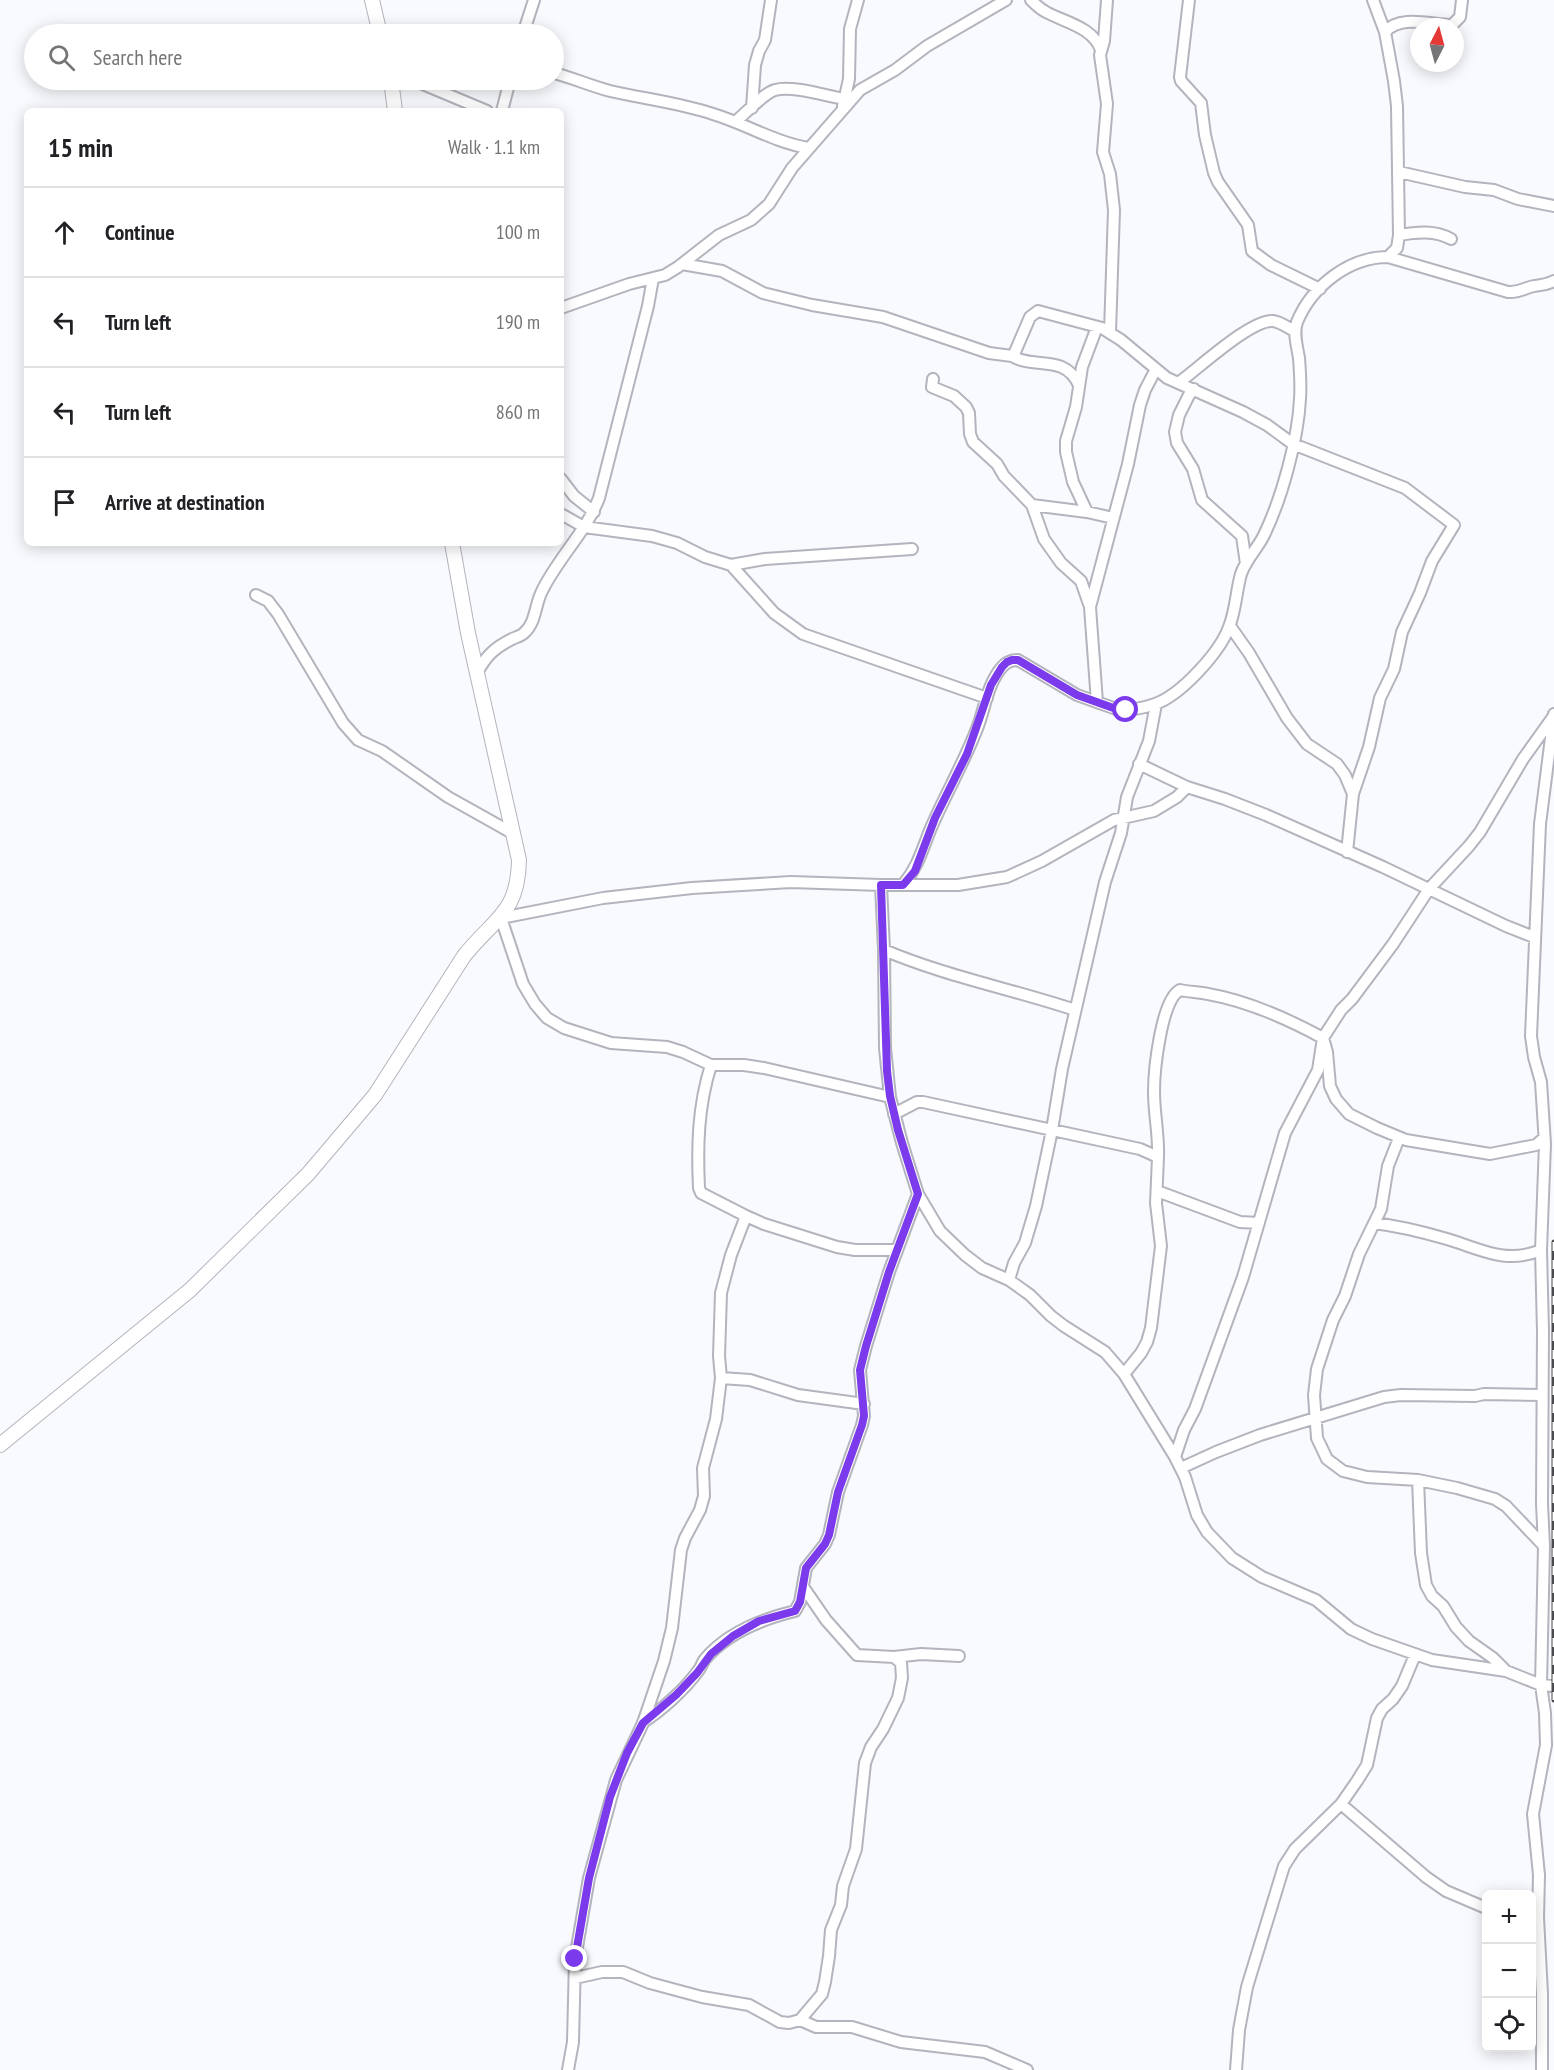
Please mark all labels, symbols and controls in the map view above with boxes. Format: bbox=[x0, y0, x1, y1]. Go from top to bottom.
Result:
north arrow bbox=[1410, 18, 1464, 72]
search box bbox=[24, 24, 564, 90]
icon: search bbox=[45, 41, 78, 74]
text: Search here bbox=[93, 43, 182, 71]
text: 15 min bbox=[48, 131, 113, 164]
text: Walk · 1.1 km bbox=[448, 134, 540, 160]
icon: ahead bbox=[48, 216, 81, 249]
text: Continue bbox=[105, 218, 175, 246]
text: 100 m bbox=[496, 219, 540, 245]
icon: left bbox=[48, 306, 81, 339]
text: Turn left bbox=[105, 308, 171, 336]
text: 190 m bbox=[496, 309, 540, 335]
icon: left bbox=[48, 396, 81, 429]
text: Turn left bbox=[105, 398, 171, 426]
text: 860 m bbox=[496, 399, 540, 425]
icon: arrive bbox=[48, 486, 81, 519]
text: Arrive at destination bbox=[105, 488, 265, 516]
route start bbox=[1112, 696, 1138, 722]
map controls bbox=[1482, 1890, 1536, 2052]
button: + bbox=[1482, 1890, 1536, 1944]
button: − bbox=[1482, 1944, 1536, 1998]
route end bbox=[561, 1945, 587, 1971]
button: locate bbox=[1482, 1998, 1536, 2052]

